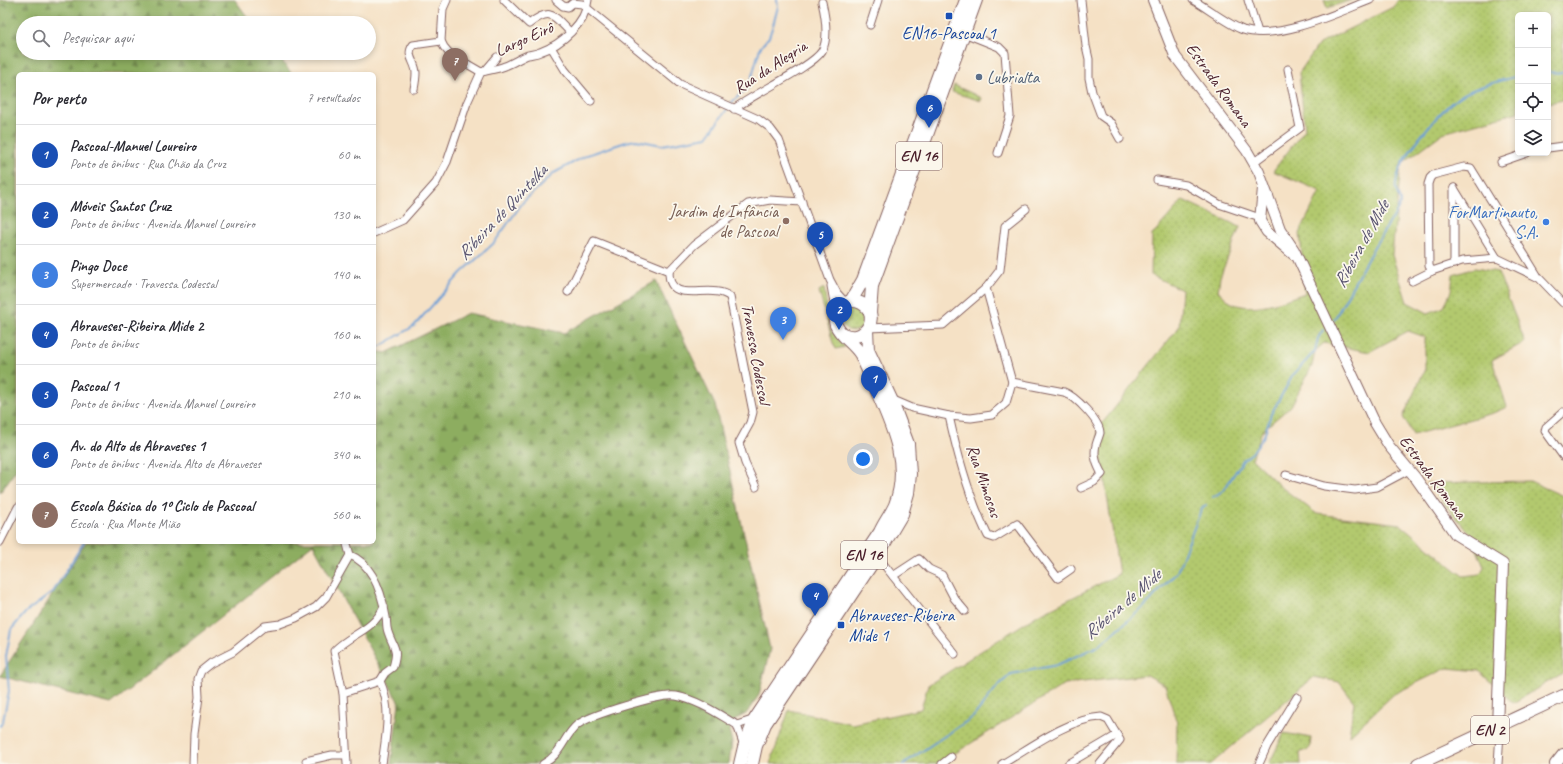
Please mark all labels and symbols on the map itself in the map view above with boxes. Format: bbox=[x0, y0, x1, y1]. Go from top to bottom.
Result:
marker: EN16-Pascoal 1 bbox=[944, 11, 954, 21]
street label: Largo Eirô bbox=[492, 16, 558, 61]
place label: EN16-Pascoal 1 bbox=[902, 23, 997, 44]
street label: Rua da Alegria bbox=[730, 35, 812, 98]
street label: Estrada Romana bbox=[1181, 39, 1257, 132]
pin: 7 bbox=[442, 48, 468, 81]
place label: Lubrialta bbox=[987, 67, 1041, 88]
marker: Lubrialta bbox=[974, 72, 984, 82]
pin: 6 bbox=[916, 95, 942, 128]
road number: EN 16 bbox=[896, 142, 942, 170]
water label: Ribeira de Quintelka bbox=[452, 158, 553, 264]
water label: Ribeira de Mide bbox=[1328, 194, 1395, 291]
place label: Jardim de Infância de Pascoal bbox=[668, 201, 781, 242]
place label: ForMartinauto, S.A. bbox=[1448, 202, 1539, 243]
marker: Jardim de Infância de Pascoal bbox=[781, 216, 791, 226]
marker: ForMartinauto, S.A. bbox=[1541, 217, 1551, 227]
pin: 5 bbox=[807, 222, 833, 255]
pin: 2 bbox=[826, 297, 852, 330]
street label: Travessa Codessal bbox=[737, 302, 776, 409]
pin: 3 bbox=[770, 307, 796, 340]
pin: 1 bbox=[861, 366, 887, 399]
street label: Estrada Romana bbox=[1395, 431, 1472, 524]
street label: Rua Mimosas bbox=[962, 442, 1007, 522]
your location bbox=[853, 449, 873, 469]
road number: EN 16 bbox=[841, 541, 887, 569]
water label: Ribeira de Mide bbox=[1079, 562, 1168, 644]
pin: 4 bbox=[802, 583, 828, 616]
place label: Abraveses-Ribeira Mide 1 bbox=[849, 605, 956, 646]
marker: Abraveses-Ribeira Mide 1 bbox=[836, 620, 846, 630]
road number: EN 2 bbox=[1471, 716, 1509, 744]

